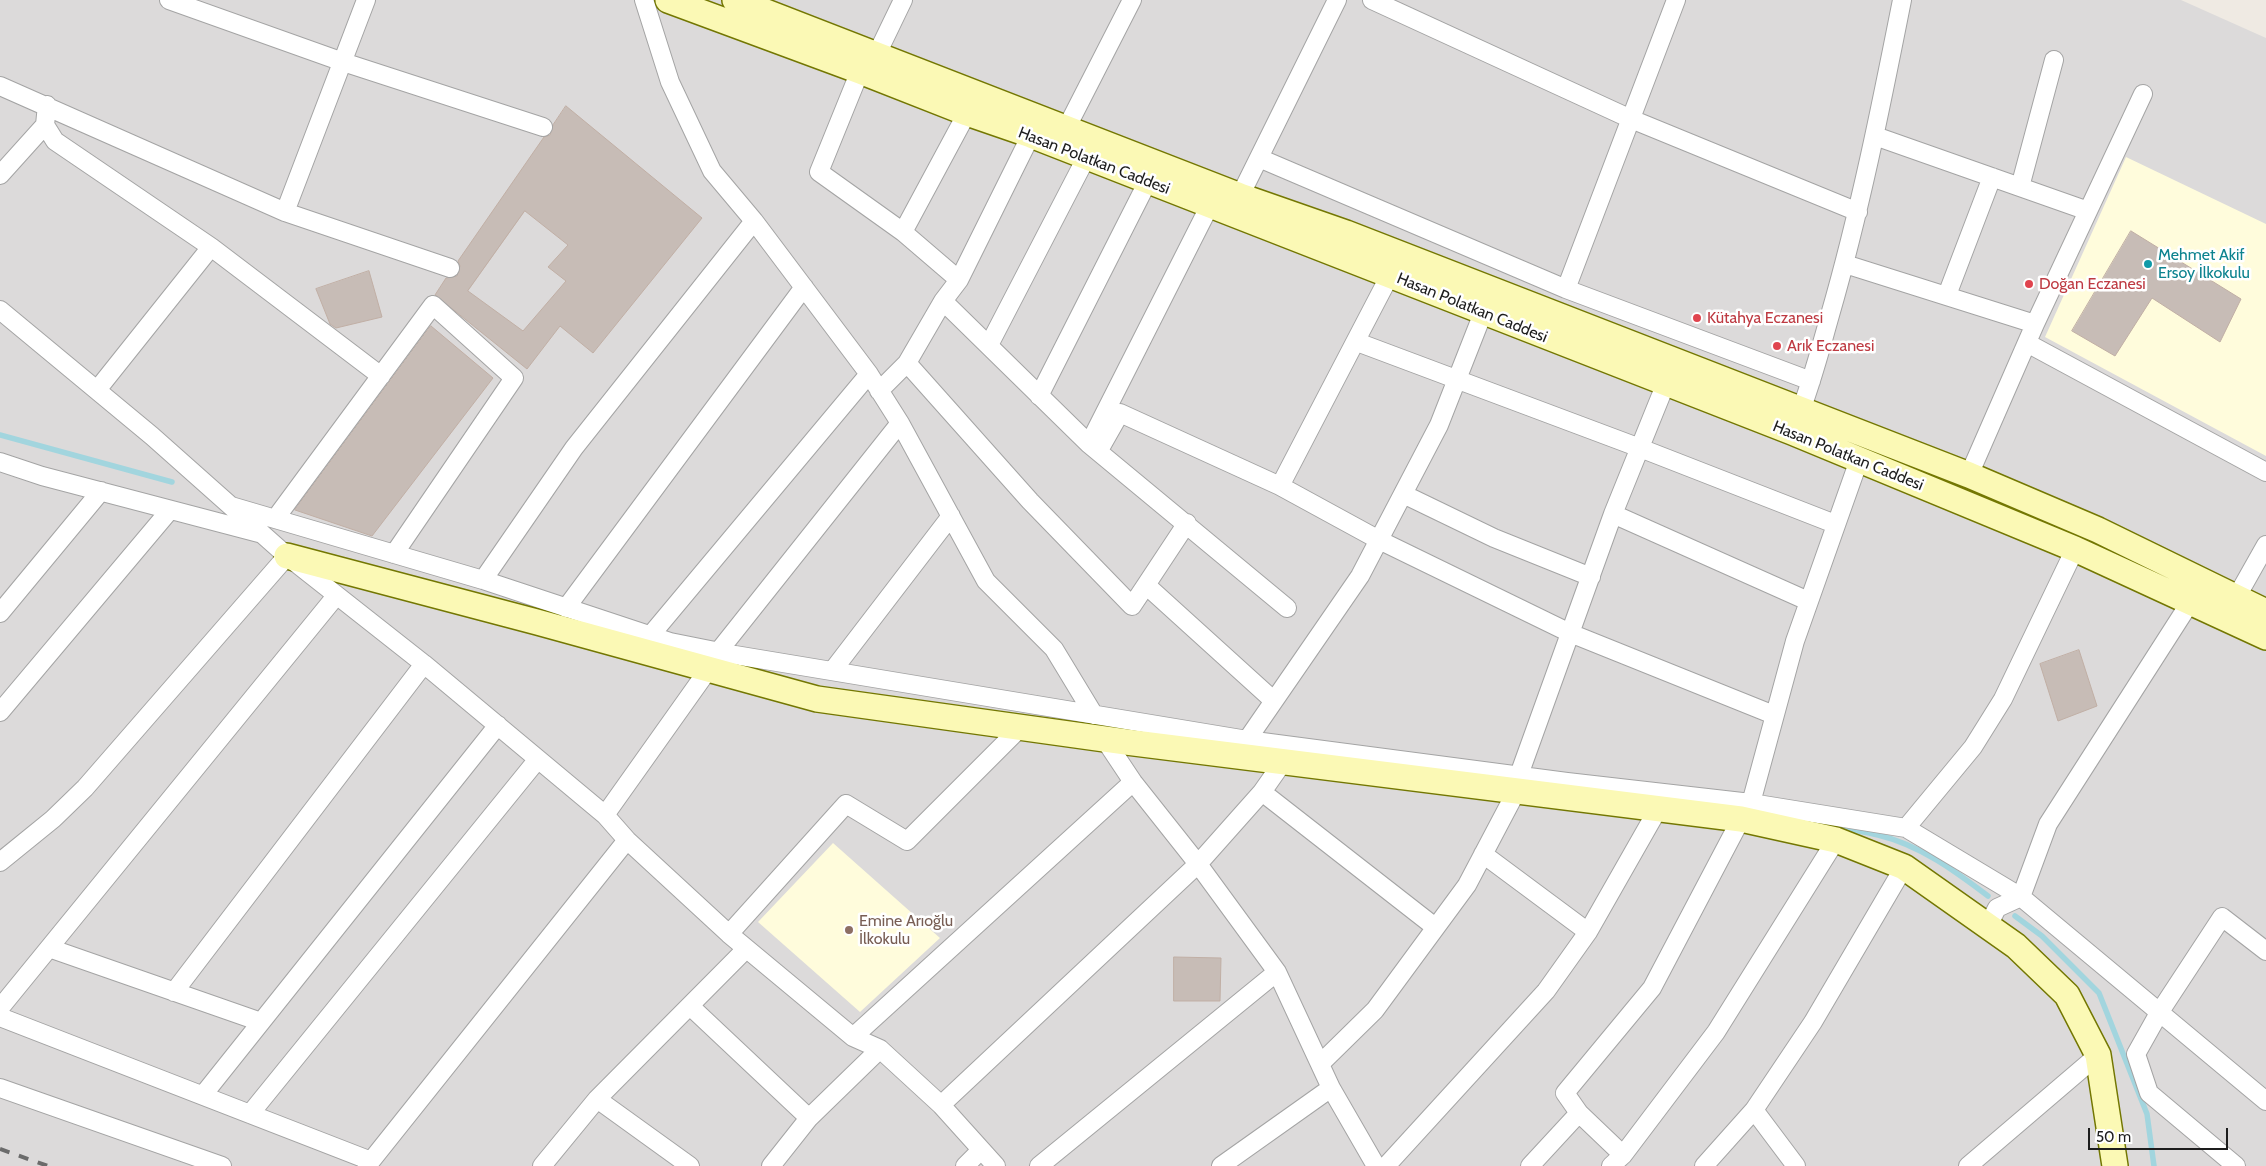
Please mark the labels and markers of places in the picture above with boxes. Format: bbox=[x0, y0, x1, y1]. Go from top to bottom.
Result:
place label: Mehmet Akif Ersoy İlkokulu bbox=[2158, 245, 2250, 283]
marker: Mehmet Akif Ersoy İlkokulu bbox=[2142, 258, 2154, 270]
place label: Doğan Eczanesi bbox=[2039, 274, 2146, 294]
marker: Doğan Eczanesi bbox=[2023, 278, 2035, 290]
place label: Kütahya Eczanesi bbox=[1707, 308, 1823, 328]
marker: Kütahya Eczanesi bbox=[1691, 312, 1703, 324]
place label: Arık Eczanesi bbox=[1787, 336, 1874, 356]
marker: Arık Eczanesi bbox=[1771, 340, 1783, 352]
place label: Emine Arıoğlu İlkokulu bbox=[859, 911, 953, 949]
marker: Emine Arıoğlu İlkokulu bbox=[843, 924, 855, 936]

